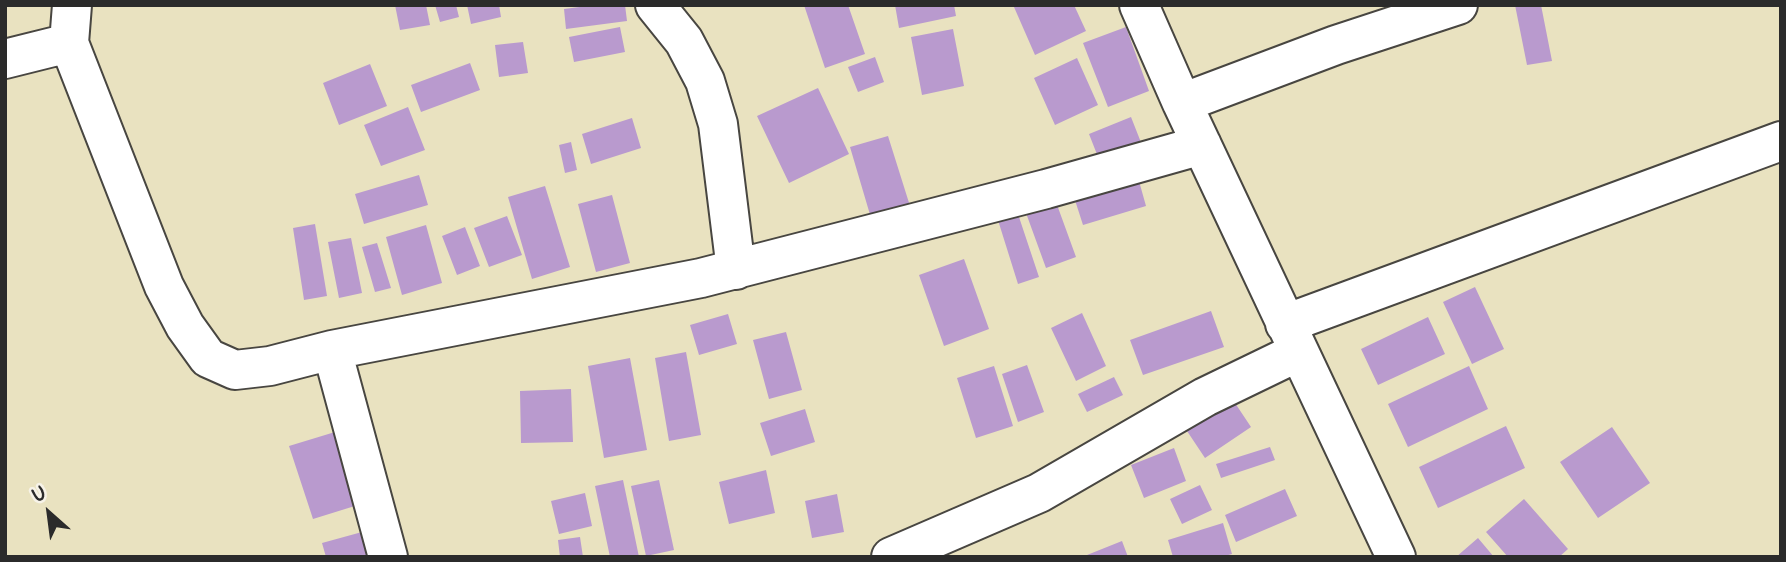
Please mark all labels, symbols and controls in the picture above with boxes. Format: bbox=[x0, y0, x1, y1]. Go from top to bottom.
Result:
north arrow bbox=[14, 478, 84, 548]
text: U bbox=[28, 481, 50, 508]

